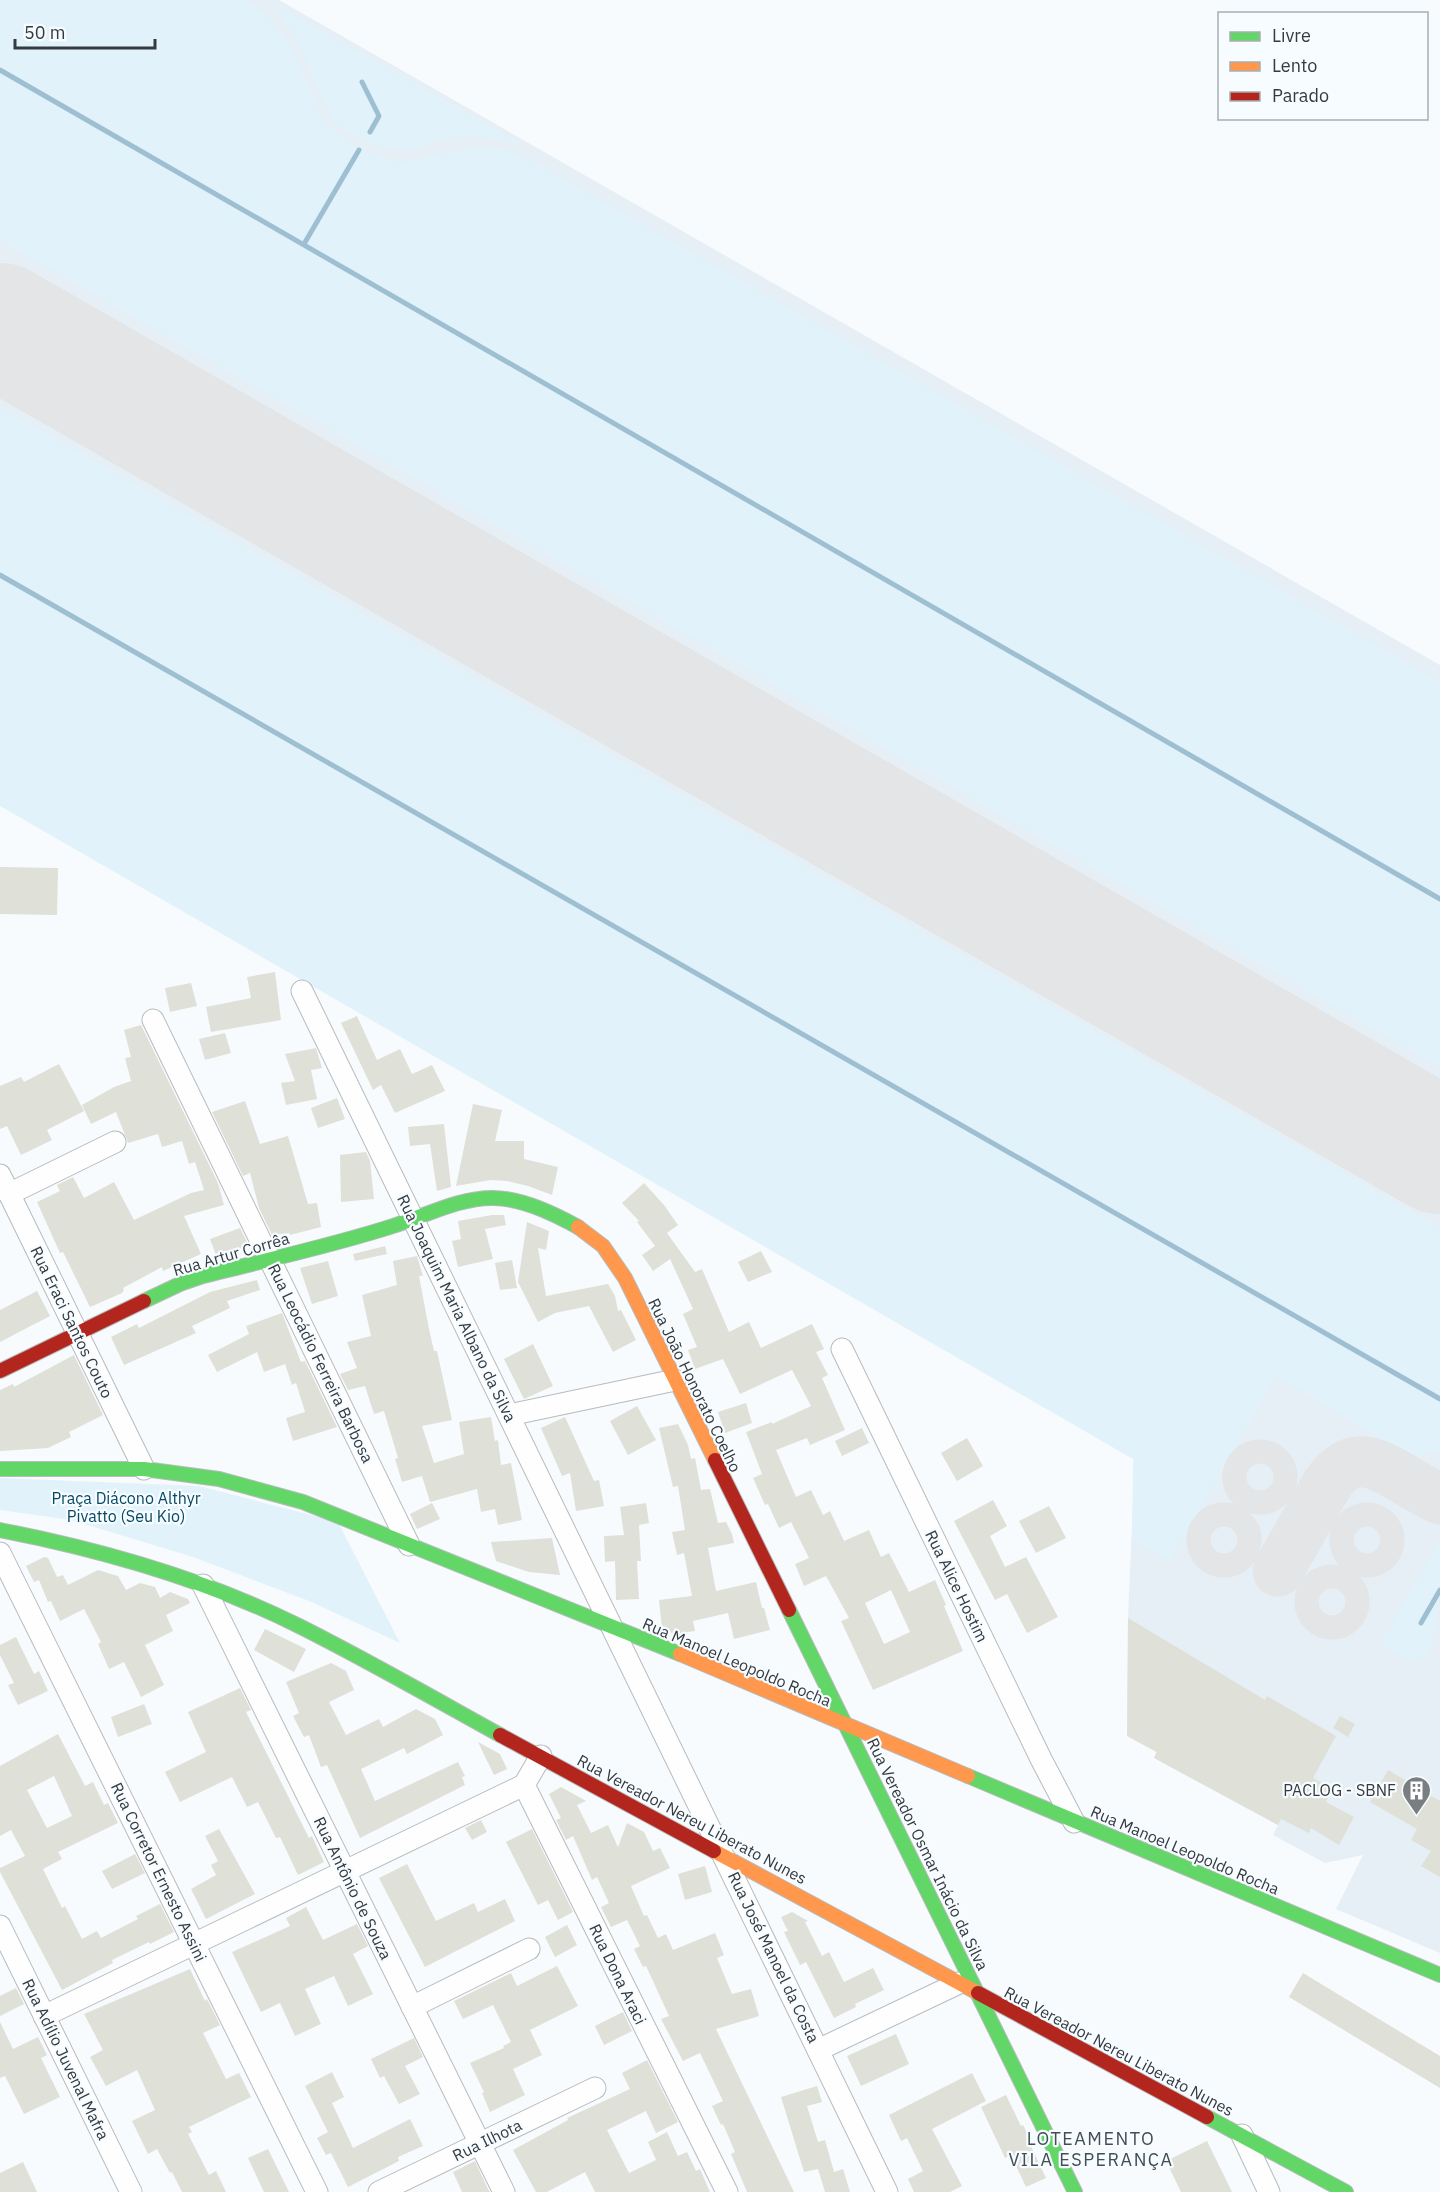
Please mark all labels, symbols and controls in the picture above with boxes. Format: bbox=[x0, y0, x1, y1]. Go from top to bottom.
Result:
scale bar bbox=[15, 12, 154, 50]
legend bbox=[1218, 12, 1428, 120]
text: 50 m bbox=[24, 21, 66, 44]
text: Livre bbox=[1272, 24, 1311, 47]
text: Lento bbox=[1272, 54, 1317, 77]
text: Parado bbox=[1272, 84, 1329, 107]
street label: Rua Joaquim Maria Albano da Silva bbox=[393, 1191, 521, 1425]
street label: Rua Artur Corrêa bbox=[171, 1228, 292, 1280]
street label: Rua Eraci Santos Couto bbox=[26, 1243, 118, 1401]
street label: Rua Leocádio Ferreira Barbosa bbox=[264, 1260, 378, 1466]
street label: Rua João Honorato Coelho bbox=[644, 1295, 746, 1475]
park label: Praça Diácono Althyr Pivatto (Seu Kio) bbox=[51, 1488, 201, 1526]
street label: Rua Alice Hostim bbox=[921, 1527, 993, 1645]
street label: Rua Manoel Leopoldo Rocha bbox=[640, 1613, 835, 1711]
street label: Rua Vereador Osmar Inácio da Silva bbox=[863, 1734, 993, 1974]
street label: Rua Vereador Nereu Liberato Nunes bbox=[574, 1750, 810, 1888]
building icon: PACLOG - SBNF bbox=[1401, 1774, 1433, 1816]
street label: Rua Corretor Ernesto Assini bbox=[107, 1779, 211, 1965]
place label: PACLOG - SBNF bbox=[1283, 1780, 1396, 1800]
street label: Rua Manoel Leopoldo Rocha bbox=[1088, 1801, 1283, 1899]
street label: Rua Antônio de Souza bbox=[310, 1813, 396, 1963]
street label: Rua José Manoel da Costa bbox=[724, 1868, 824, 2046]
street label: Rua Dona Araci bbox=[585, 1920, 651, 2028]
street label: Rua Adílio Juvenal Mafra bbox=[18, 1975, 114, 2143]
street label: Rua Vereador Nereu Liberato Nunes bbox=[1001, 1982, 1237, 2120]
street label: Rua Ilhota bbox=[449, 2114, 525, 2165]
district label: LOTEAMENTO VILA ESPERANÇA bbox=[1008, 2127, 1174, 2171]

